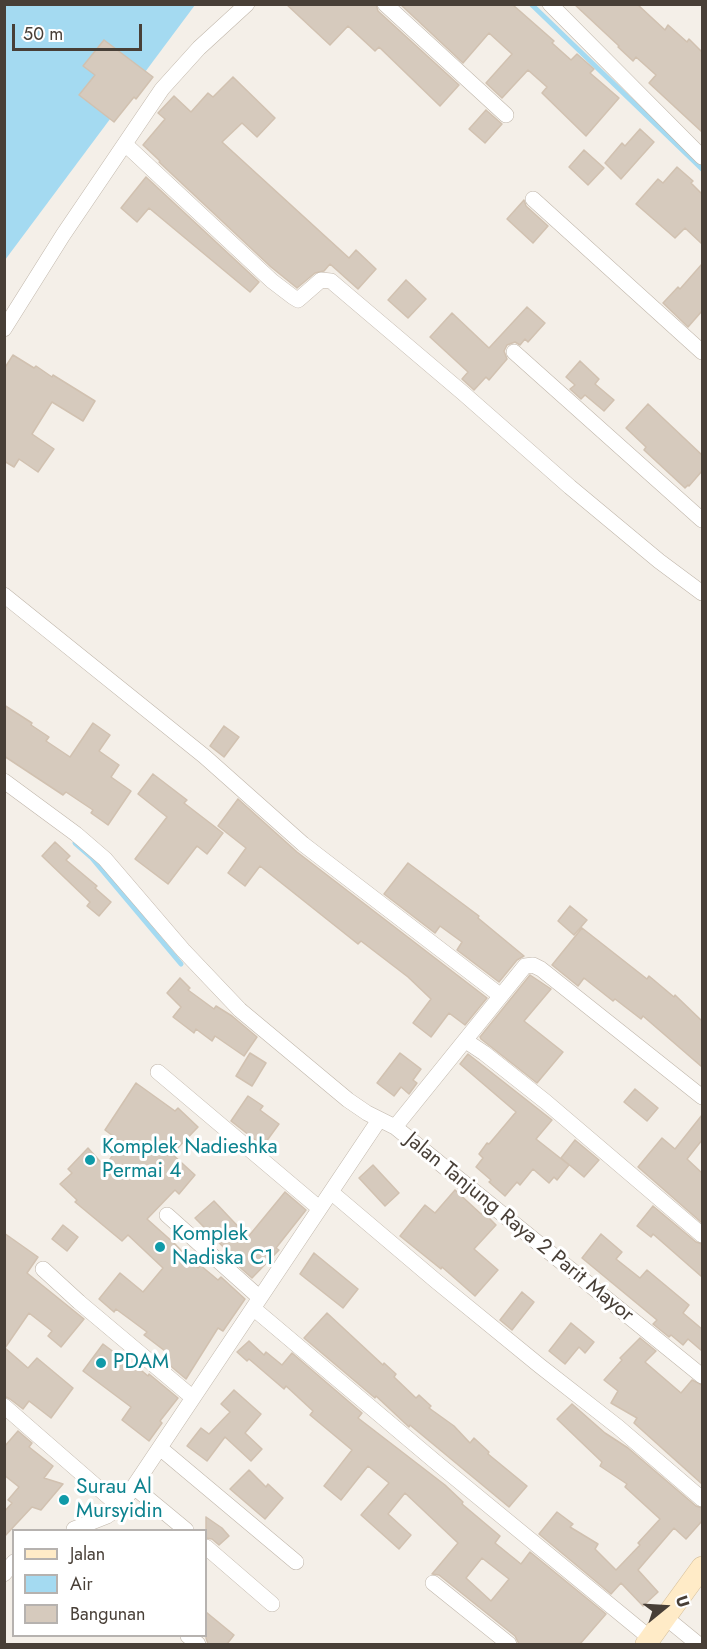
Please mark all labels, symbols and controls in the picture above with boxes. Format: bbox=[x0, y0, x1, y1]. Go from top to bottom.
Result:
scale bar bbox=[15, 12, 146, 50]
text: 50 m bbox=[23, 21, 63, 47]
street label: Jalan Tanjung Raya 2 Parit Mayor bbox=[400, 1128, 638, 1328]
place label: Komplek Nadieshka Permai 4 bbox=[102, 1135, 278, 1185]
marker: Komplek Nadieshka Permai 4 bbox=[83, 1153, 97, 1167]
place label: Komplek Nadiska C1 bbox=[172, 1222, 274, 1272]
marker: Komplek Nadiska C1 bbox=[153, 1240, 167, 1254]
place label: PDAM bbox=[113, 1350, 169, 1376]
marker: PDAM bbox=[94, 1356, 108, 1370]
place label: Surau Al Mursyidin bbox=[76, 1475, 163, 1525]
marker: Surau Al Mursyidin bbox=[57, 1493, 71, 1507]
legend bbox=[12, 1529, 207, 1637]
text: Jalan bbox=[70, 1541, 105, 1567]
text: Air bbox=[70, 1571, 93, 1597]
north arrow bbox=[635, 1577, 695, 1637]
text: U bbox=[670, 1592, 695, 1610]
text: Bangunan bbox=[70, 1601, 145, 1627]

